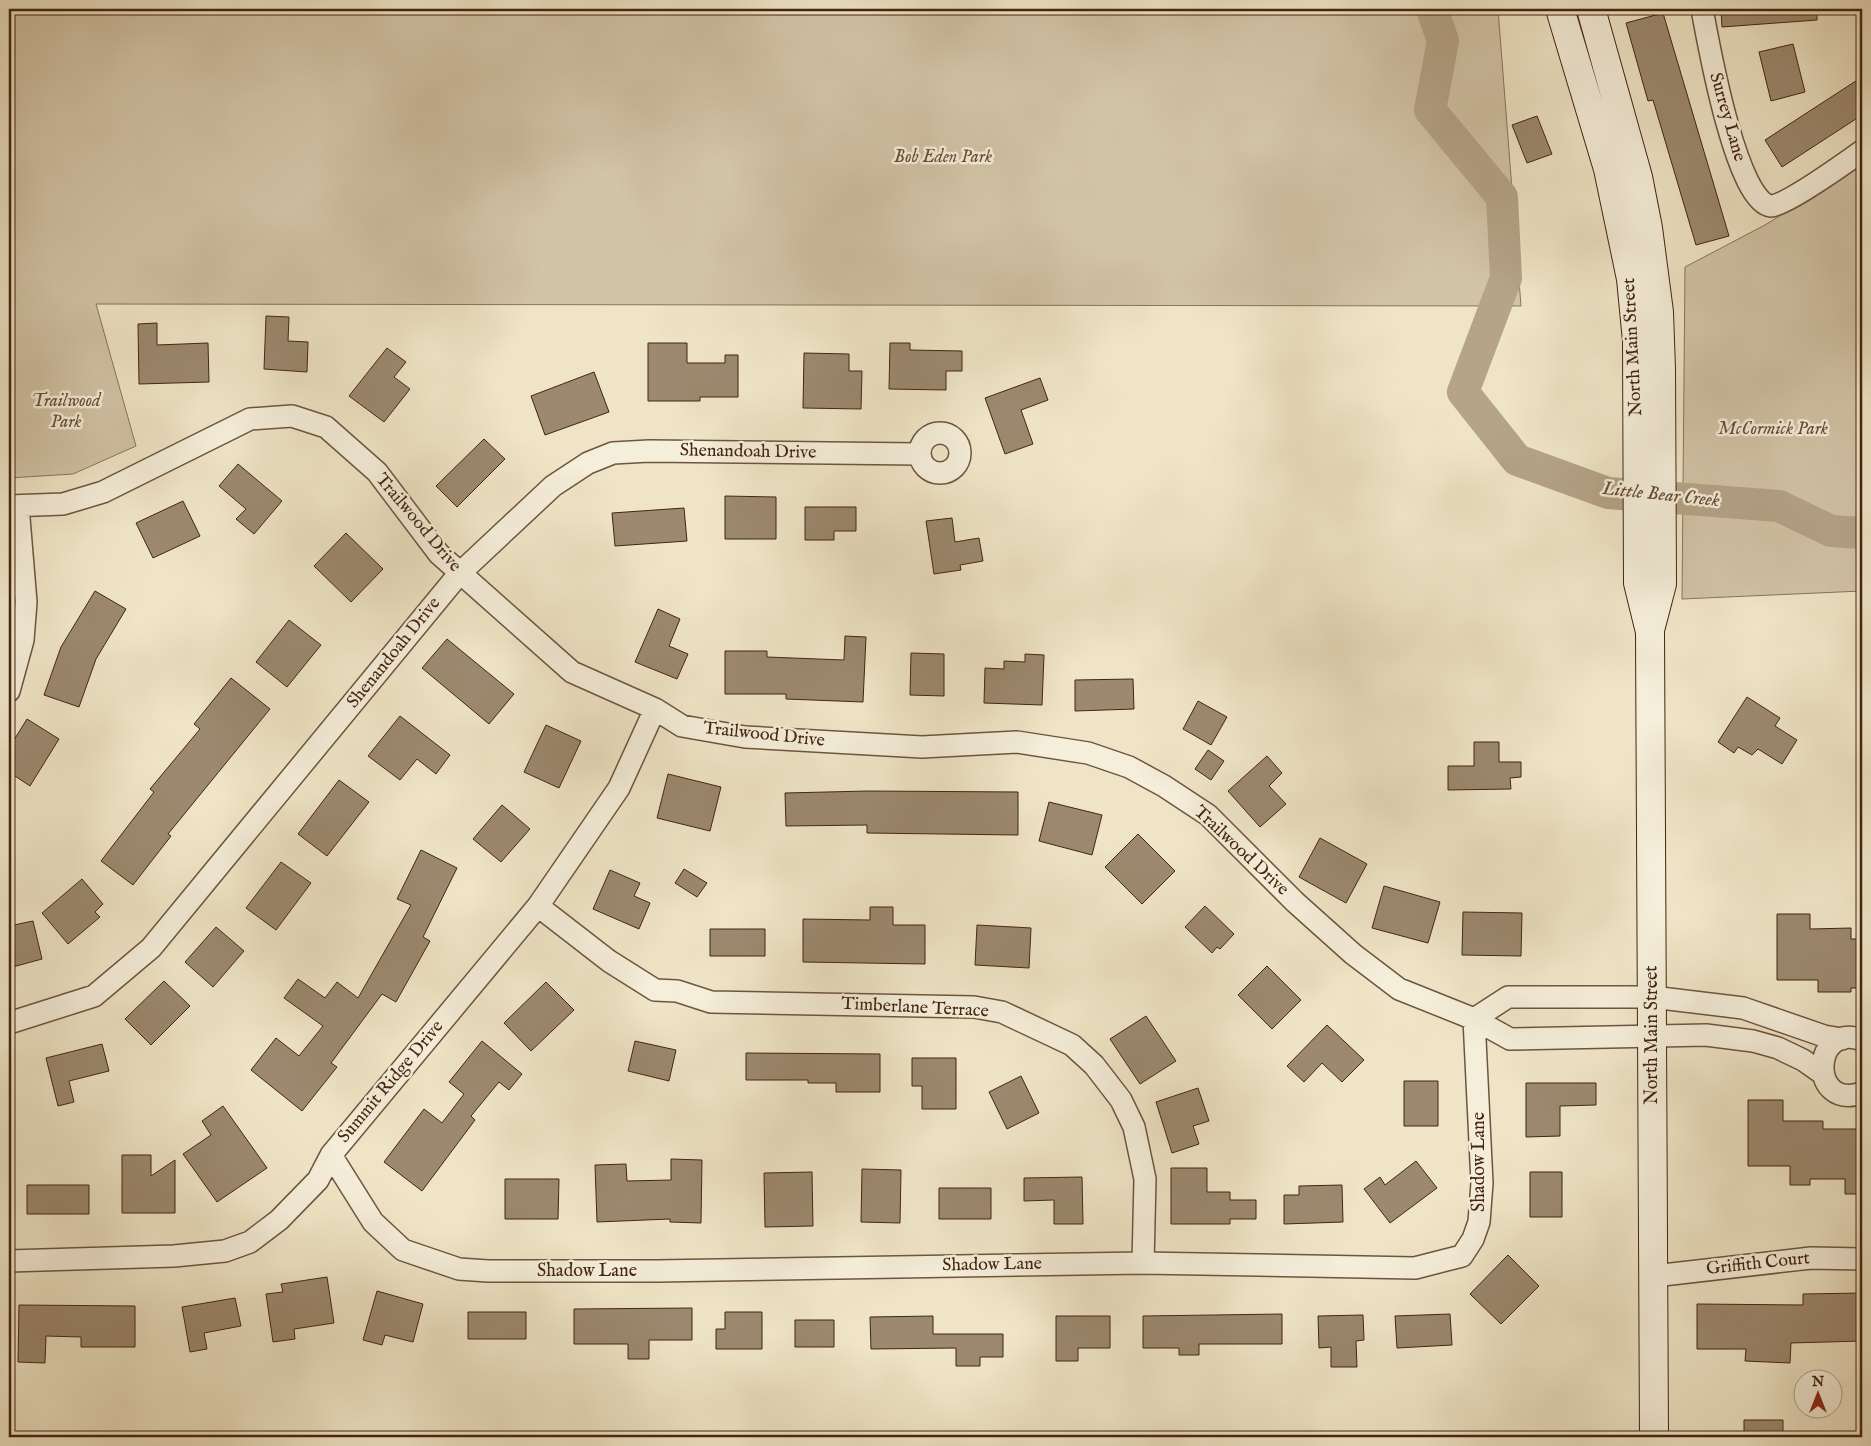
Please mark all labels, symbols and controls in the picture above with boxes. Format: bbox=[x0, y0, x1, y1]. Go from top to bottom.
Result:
street label: Surrey Lane bbox=[1703, 70, 1751, 164]
park label: Bob Eden Park bbox=[894, 146, 992, 169]
street label: North Main Street bbox=[1618, 277, 1648, 417]
park label: Trailwood Park bbox=[31, 390, 102, 434]
park label: McCormick Park bbox=[1718, 418, 1828, 441]
street label: Shenandoah Drive bbox=[680, 439, 816, 465]
street label: Trailwood Drive bbox=[370, 469, 466, 577]
water label: Little Bear Creek bbox=[1600, 477, 1721, 513]
street label: Shenandoah Drive bbox=[342, 593, 446, 713]
street label: Trailwood Drive bbox=[702, 717, 826, 753]
street label: Trailwood Drive bbox=[1189, 801, 1293, 901]
street label: North Main Street bbox=[1641, 966, 1664, 1104]
street label: Timberlane Terrace bbox=[841, 993, 989, 1023]
street label: Summit Ridge Drive bbox=[333, 1016, 449, 1148]
street label: Shadow Lane bbox=[1468, 1112, 1491, 1212]
street label: Griffith Court bbox=[1705, 1247, 1811, 1281]
street label: Shadow Lane bbox=[942, 1253, 1042, 1277]
street label: Shadow Lane bbox=[537, 1260, 637, 1283]
north arrow bbox=[1794, 1368, 1844, 1418]
text: N bbox=[1811, 1373, 1824, 1391]

